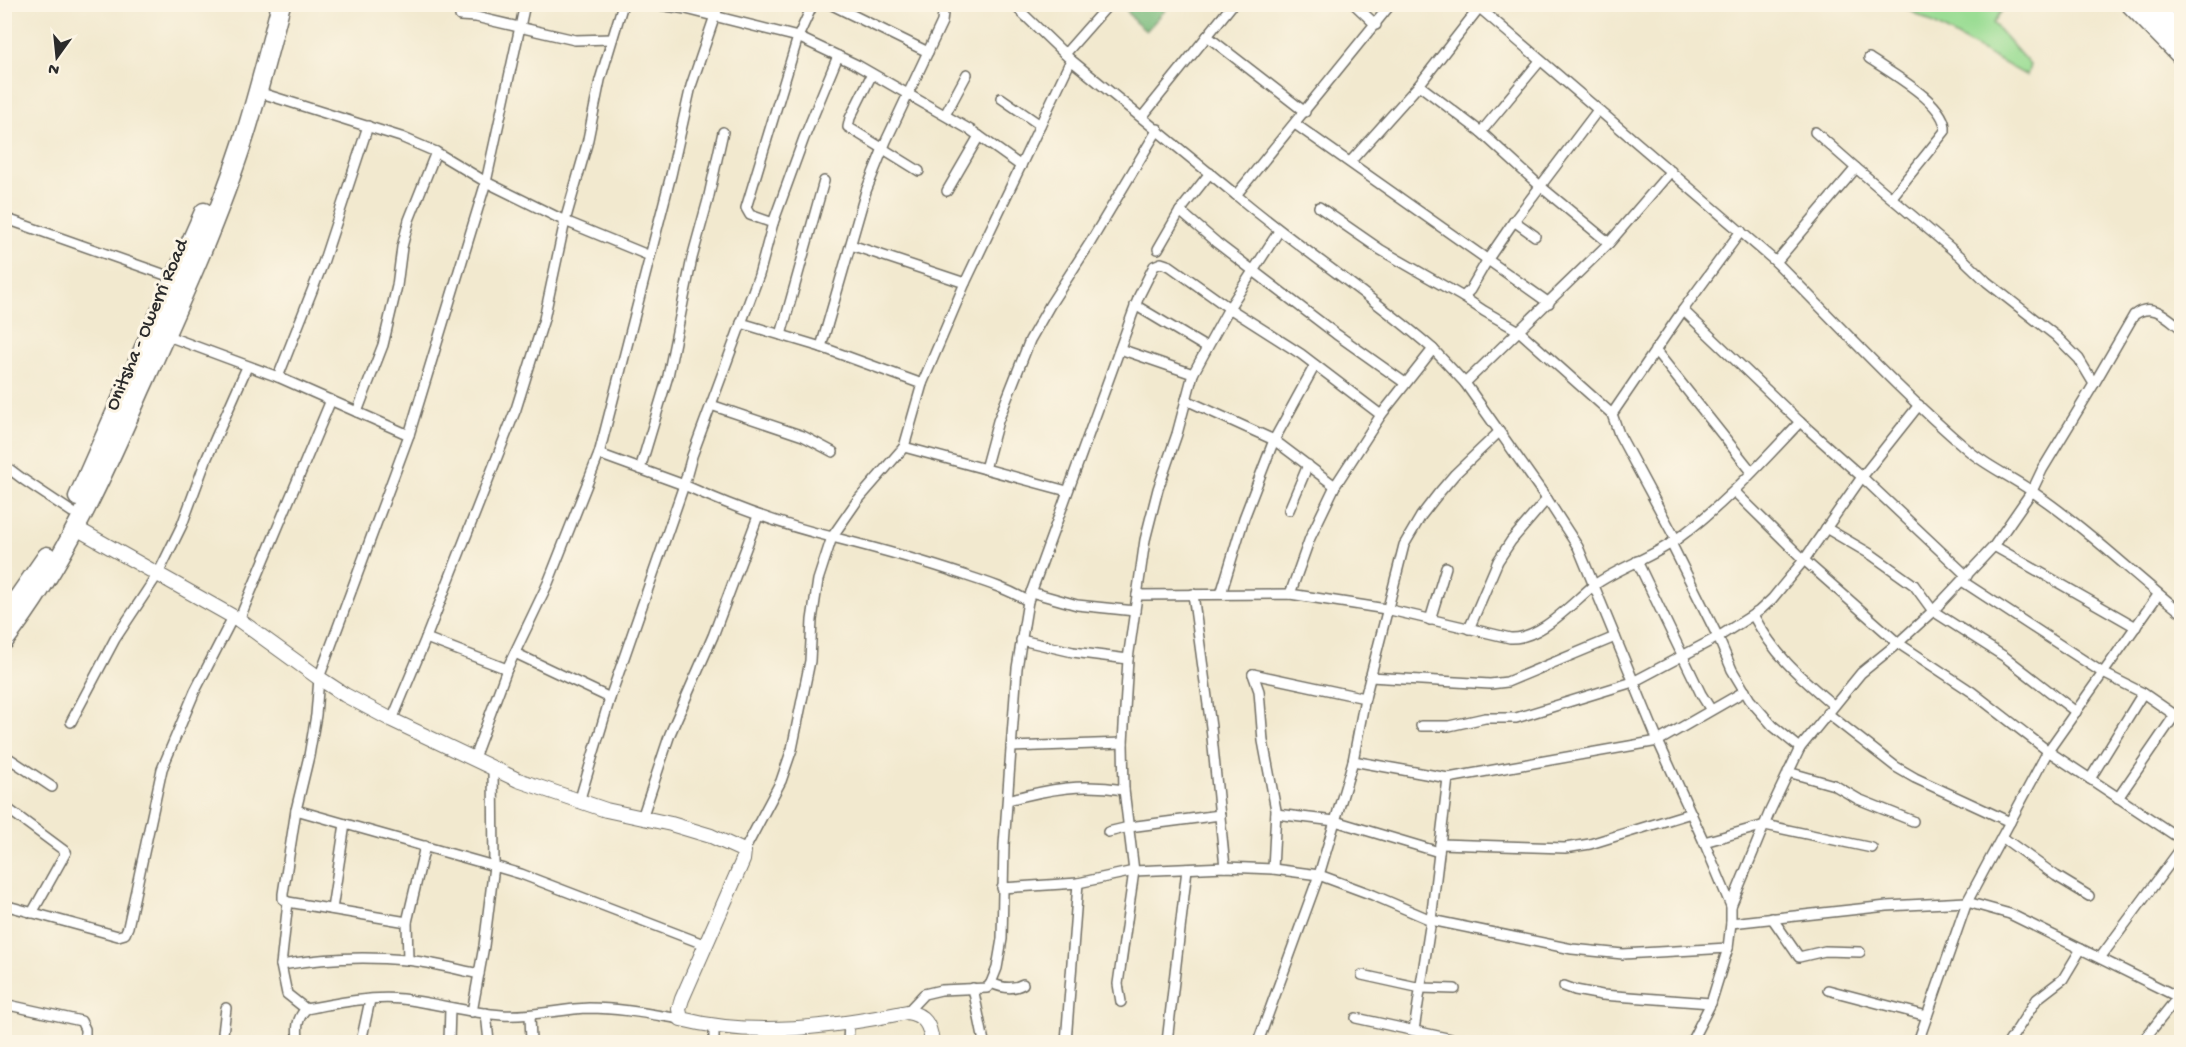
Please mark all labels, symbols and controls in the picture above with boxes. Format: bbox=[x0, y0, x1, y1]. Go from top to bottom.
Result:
north arrow bbox=[27, 27, 87, 87]
text: N bbox=[46, 57, 62, 79]
street label: Onitsha - Owerri Road bbox=[102, 234, 196, 414]

